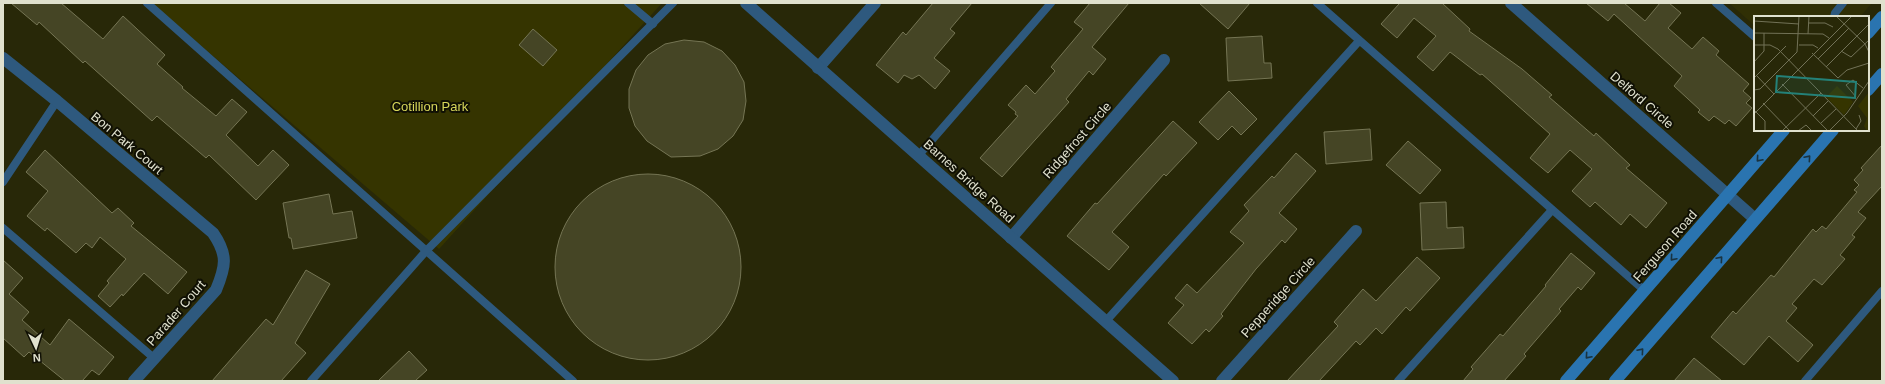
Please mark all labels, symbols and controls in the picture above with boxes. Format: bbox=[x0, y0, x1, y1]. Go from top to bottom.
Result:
inset map bbox=[1754, 16, 1869, 131]
street label: Delford Circle bbox=[1607, 69, 1677, 131]
park label: Cotillion Park bbox=[392, 99, 469, 114]
street label: Ridgefrost Circle bbox=[1040, 99, 1114, 181]
street label: Bon Park Court bbox=[88, 109, 166, 178]
street label: Barnes Bridge Road bbox=[920, 136, 1018, 226]
one-way arrow bbox=[1756, 155, 1763, 162]
one-way arrow bbox=[1804, 156, 1811, 163]
street label: Ferguson Road bbox=[1630, 207, 1700, 285]
one-way arrow bbox=[1671, 253, 1678, 260]
street label: Pepperidge Circle bbox=[1238, 254, 1318, 340]
one-way arrow bbox=[1716, 257, 1723, 264]
street label: Parader Court bbox=[144, 277, 209, 349]
north arrow bbox=[16, 328, 56, 368]
one-way arrow bbox=[1636, 349, 1643, 356]
one-way arrow bbox=[1586, 351, 1593, 358]
text: N bbox=[32, 352, 41, 364]

